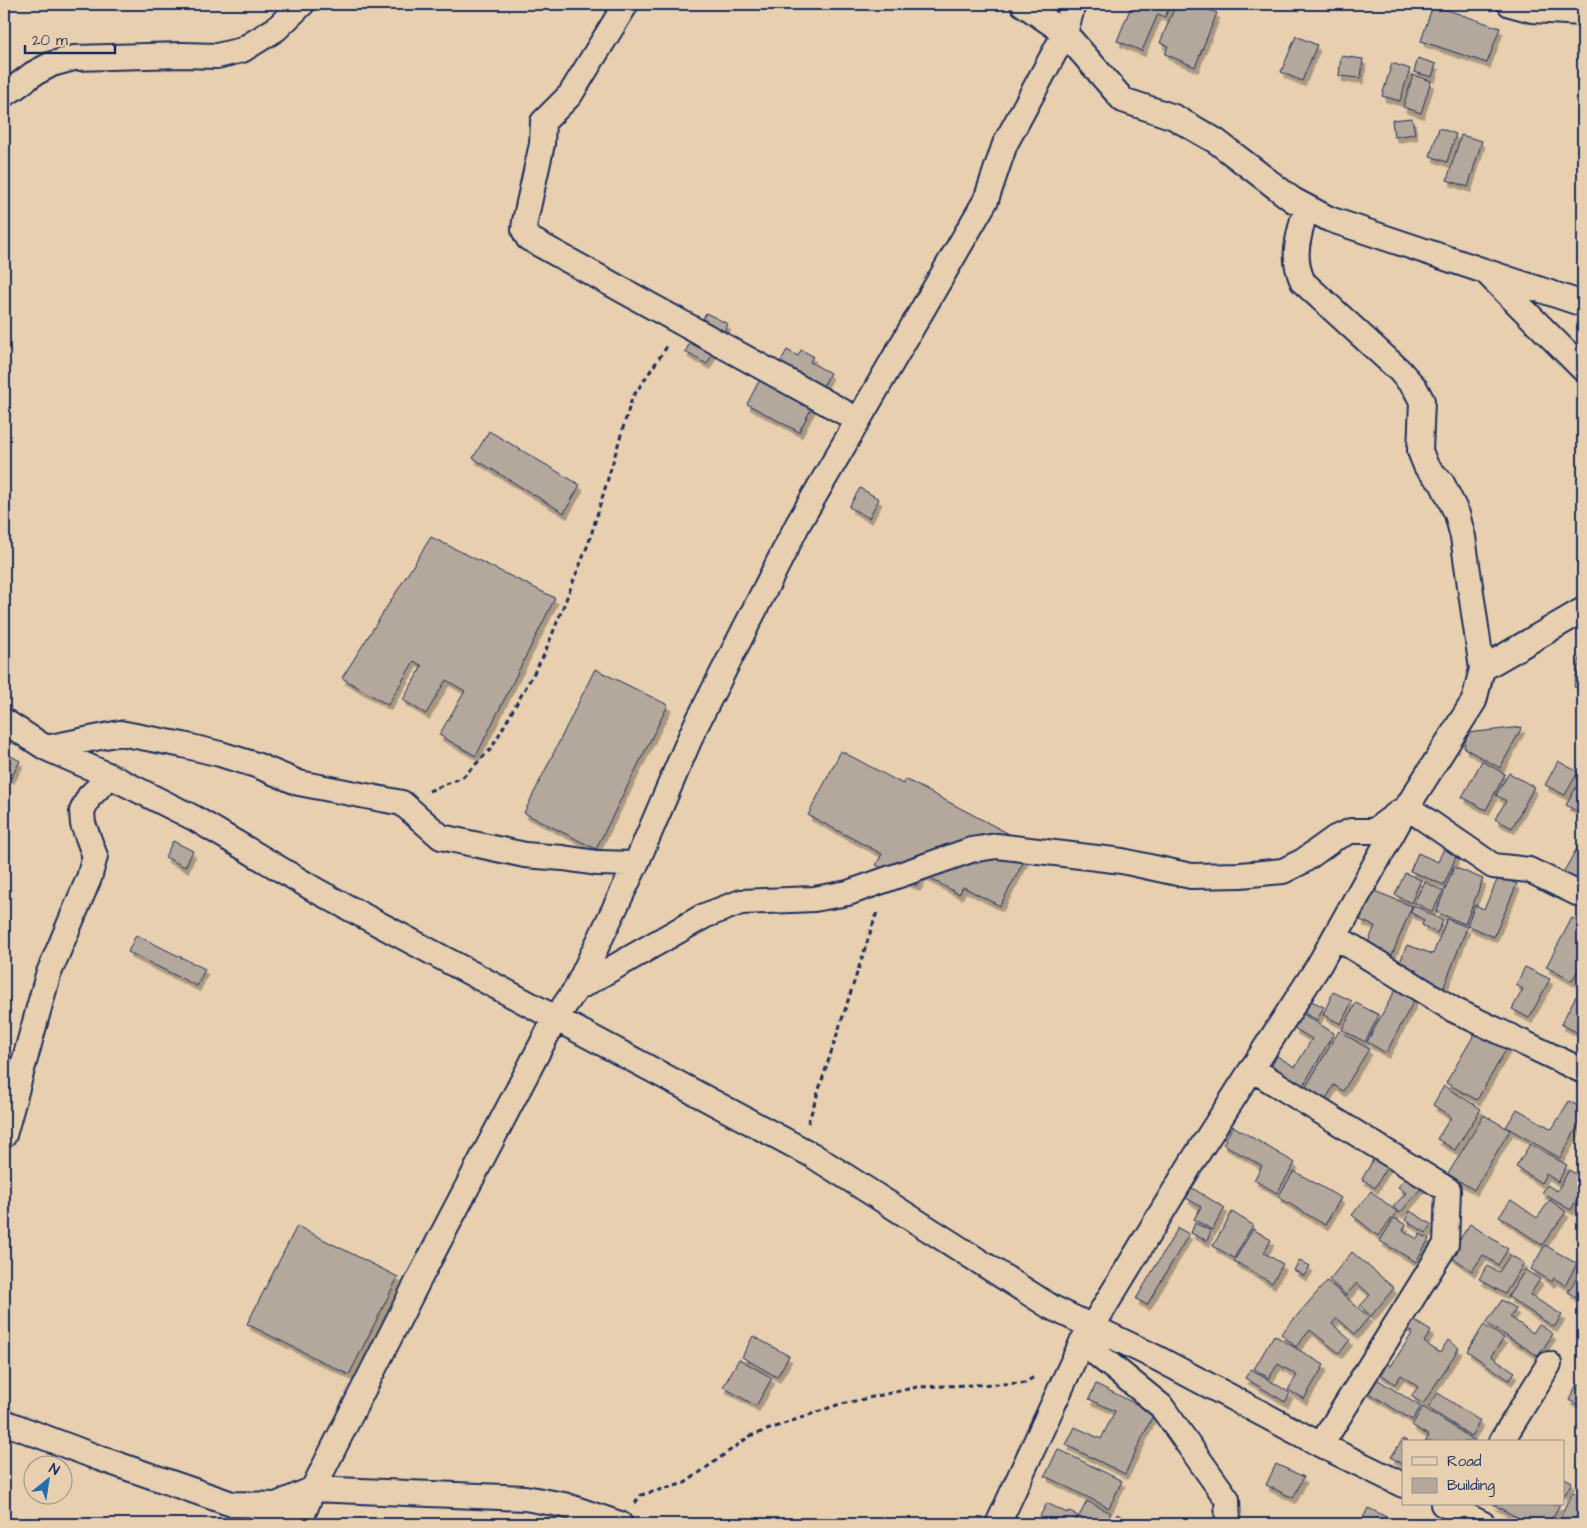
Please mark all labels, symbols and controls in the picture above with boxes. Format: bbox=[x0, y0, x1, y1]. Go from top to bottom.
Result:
scale bar bbox=[25, 22, 115, 54]
text: 20 m bbox=[32, 30, 68, 51]
legend bbox=[1402, 1440, 1564, 1506]
text: Road bbox=[1447, 1451, 1482, 1472]
north arrow bbox=[22, 1456, 72, 1506]
text: N bbox=[45, 1459, 63, 1481]
text: Building bbox=[1447, 1475, 1495, 1497]

